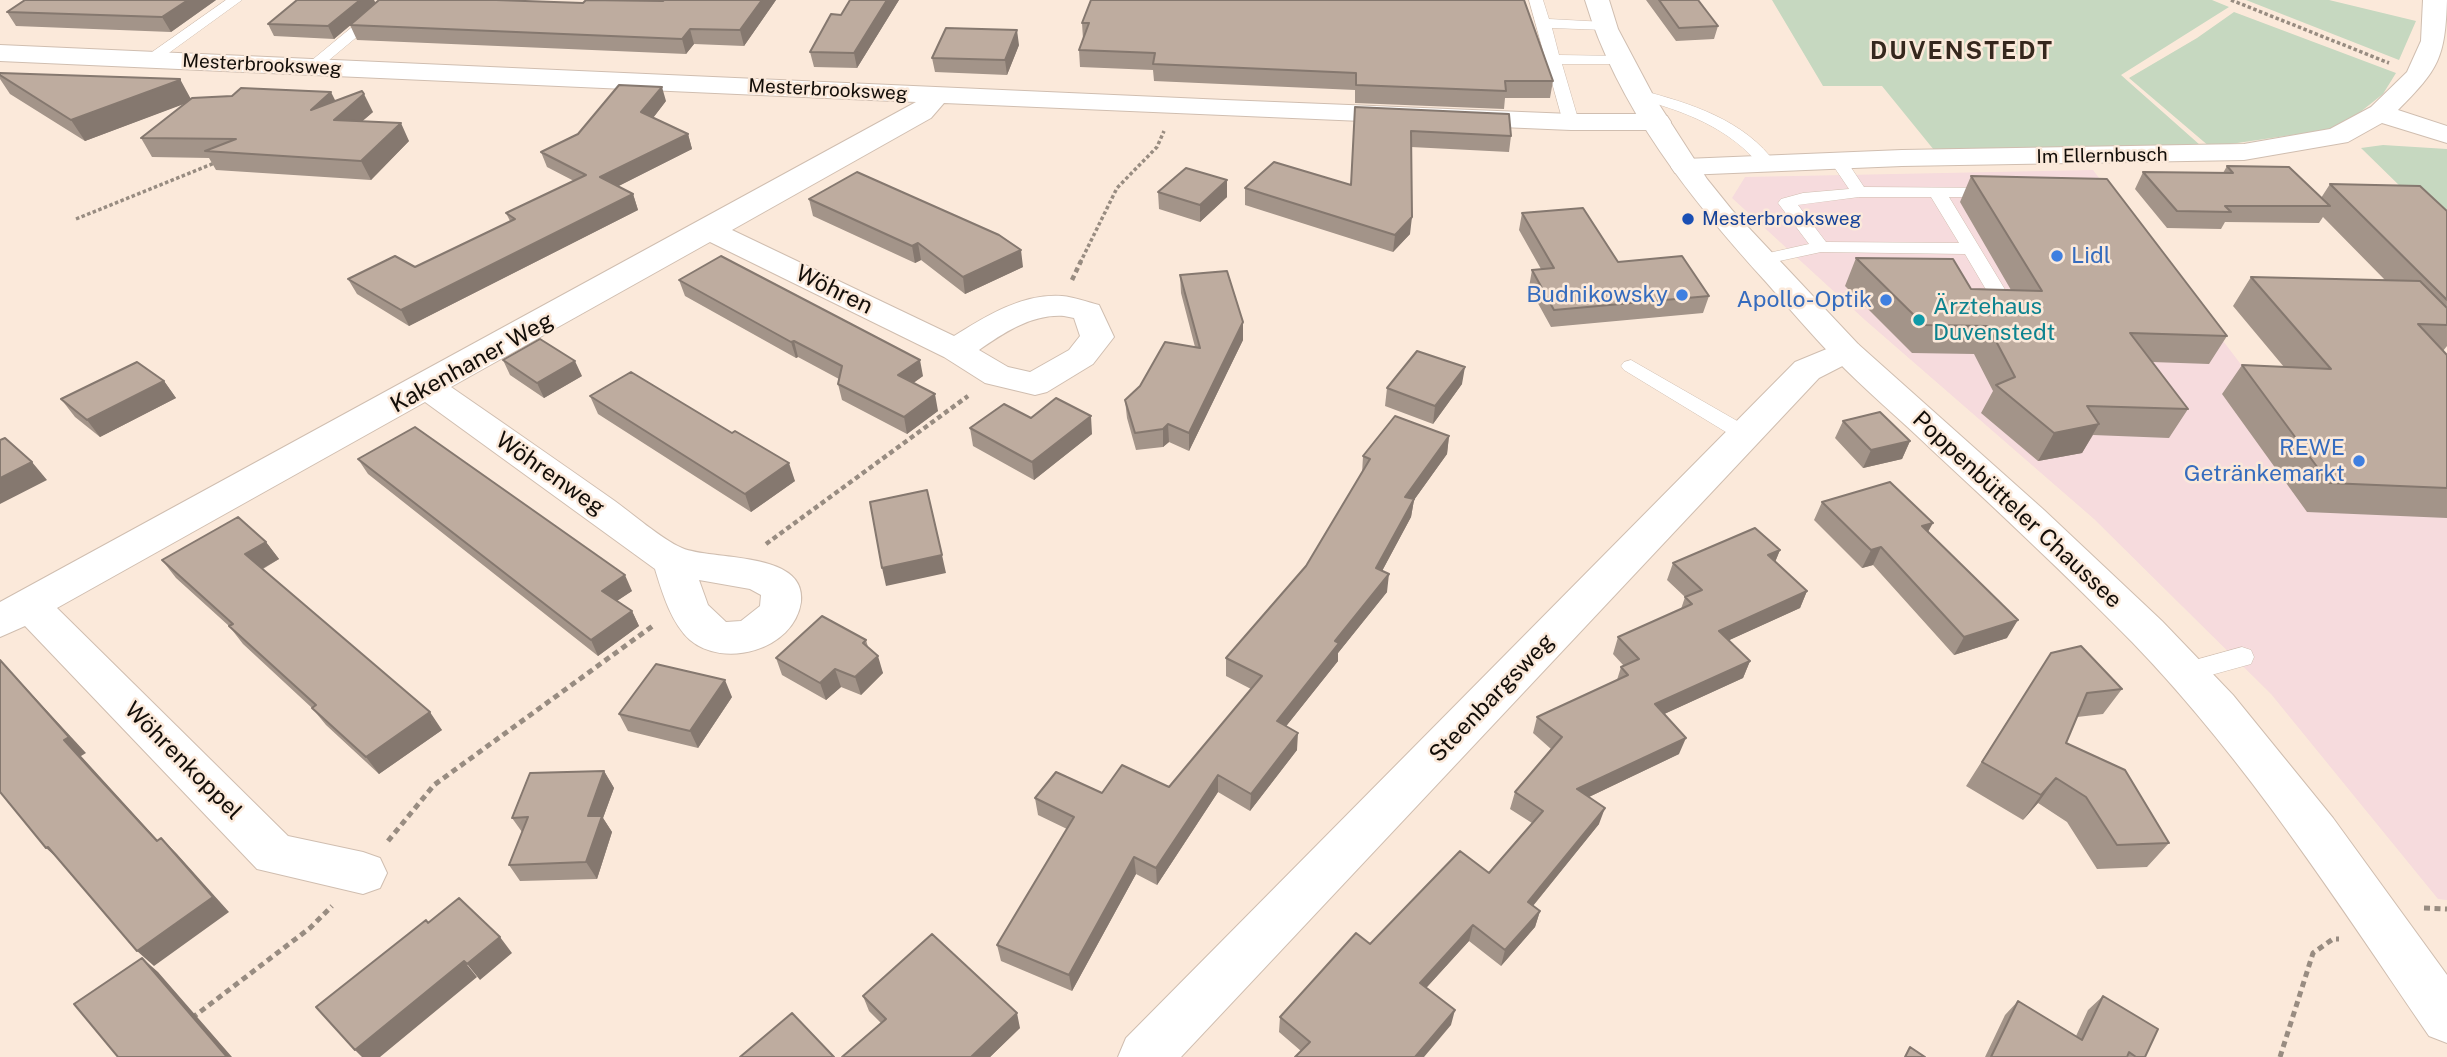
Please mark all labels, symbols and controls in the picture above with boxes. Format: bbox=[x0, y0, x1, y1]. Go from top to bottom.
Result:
district label: DUVENSTEDT bbox=[1871, 38, 2053, 66]
street label: Mesterbrooksweg bbox=[182, 49, 342, 81]
street label: Mesterbrooksweg bbox=[748, 74, 908, 106]
street label: Im Ellernbusch bbox=[2036, 143, 2168, 169]
place label: Mesterbrooksweg bbox=[1702, 208, 1861, 230]
marker: Mesterbrooksweg bbox=[1680, 211, 1696, 227]
place label: Lidl bbox=[2071, 242, 2111, 270]
marker: Lidl bbox=[2049, 248, 2065, 264]
street label: Wöhren bbox=[791, 260, 877, 320]
place label: Budnikowsky bbox=[1526, 281, 1668, 309]
place label: Apollo-Optik bbox=[1736, 286, 1872, 314]
marker: Budnikowsky bbox=[1674, 287, 1690, 303]
marker: Apollo-Optik bbox=[1878, 292, 1894, 308]
place label: Ärztehaus Duvenstedt bbox=[1933, 293, 2056, 347]
street label: Kakenhaner Weg bbox=[386, 307, 558, 419]
marker: Ärztehaus Duvenstedt bbox=[1911, 312, 1927, 328]
street label: Poppenbütteler Chaussee bbox=[1907, 406, 2127, 614]
street label: Wöhrenweg bbox=[490, 426, 610, 522]
place label: REWE Getränkemarkt bbox=[2184, 434, 2345, 488]
marker: REWE Getränkemarkt bbox=[2351, 453, 2367, 469]
street label: Steenbargsweg bbox=[1424, 628, 1560, 768]
street label: Wöhrenkoppel bbox=[118, 696, 248, 826]

